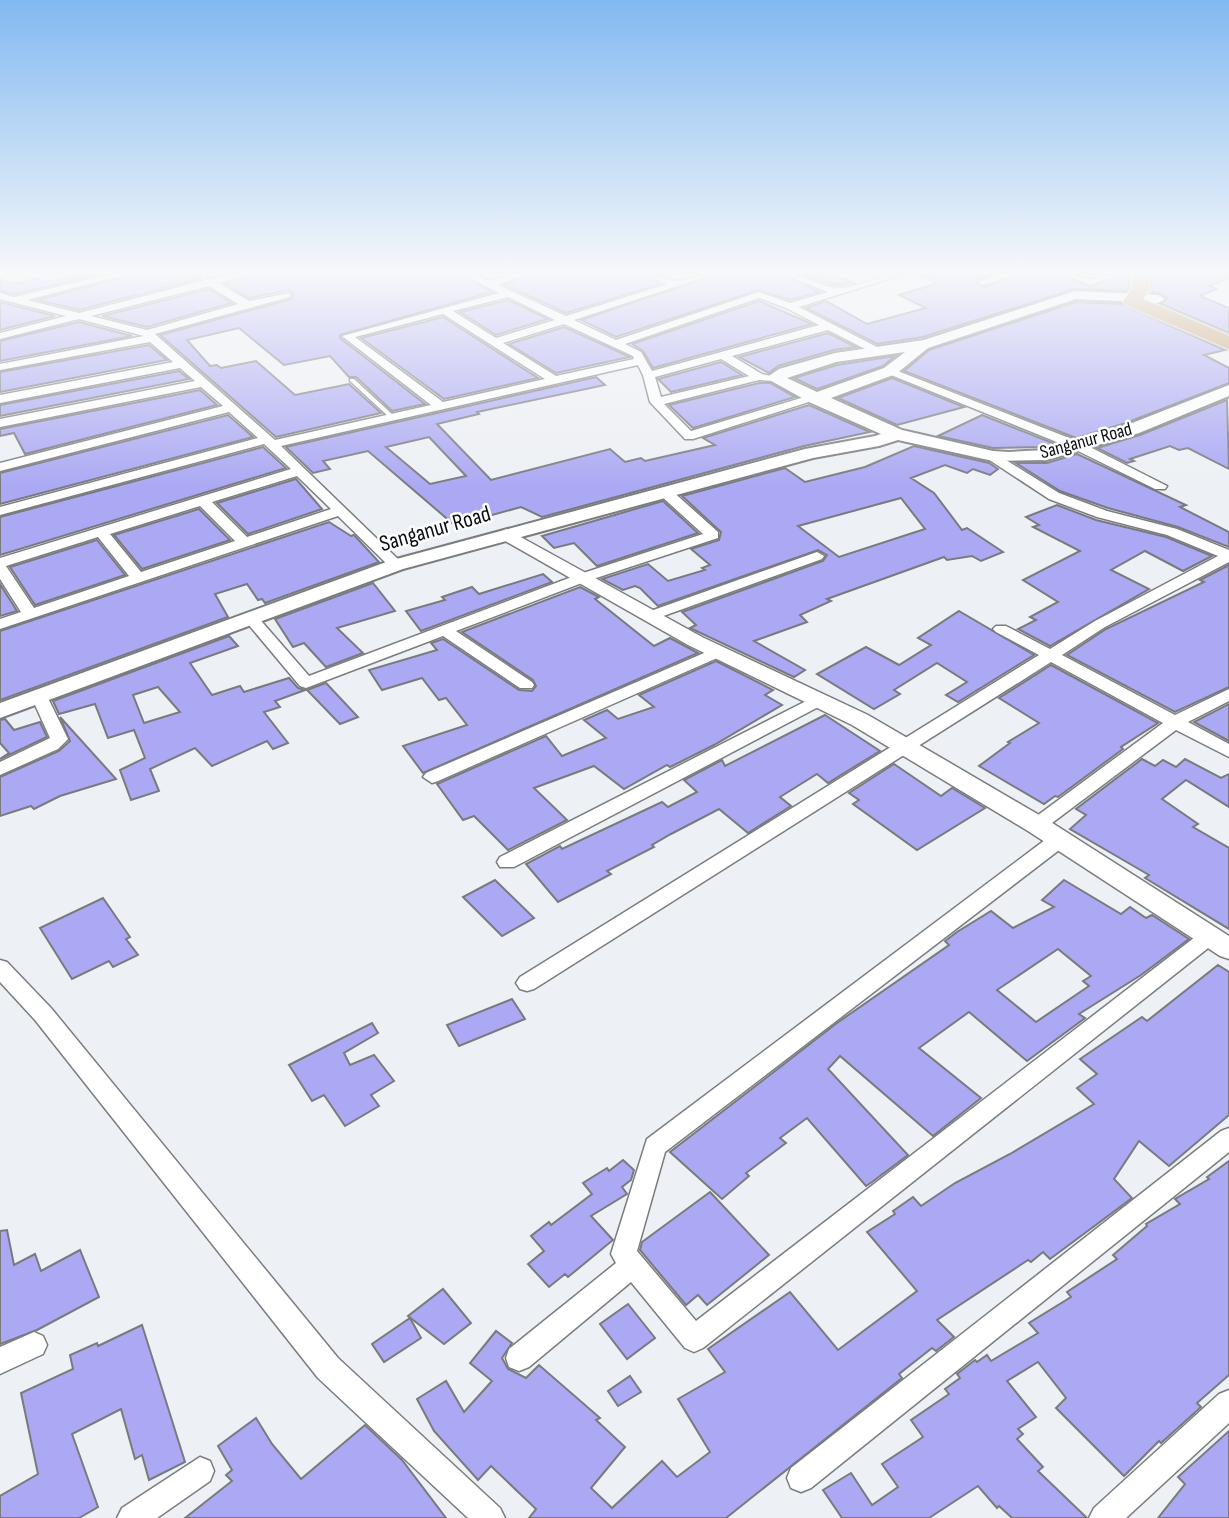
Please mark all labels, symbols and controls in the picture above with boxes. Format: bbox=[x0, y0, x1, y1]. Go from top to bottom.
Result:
street label: Sanganur Road bbox=[1037, 418, 1135, 464]
street label: Sanganur Road bbox=[376, 500, 494, 558]

